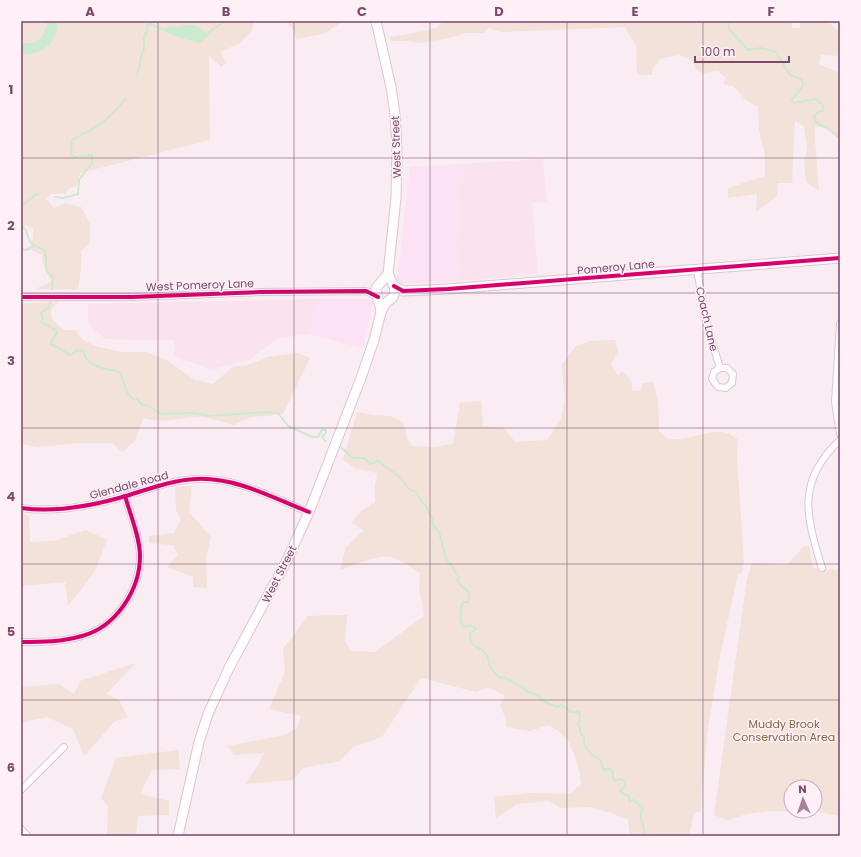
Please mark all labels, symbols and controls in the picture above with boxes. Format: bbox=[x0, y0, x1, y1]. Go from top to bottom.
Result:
text: A bbox=[85, 2, 95, 21]
text: B bbox=[222, 2, 231, 21]
text: C bbox=[357, 2, 367, 21]
text: D bbox=[494, 2, 504, 21]
text: E bbox=[631, 2, 639, 21]
text: F bbox=[767, 2, 775, 21]
scale bar bbox=[695, 38, 789, 64]
text: 100 m bbox=[701, 43, 735, 60]
text: 1 bbox=[9, 80, 13, 99]
street label: West Street bbox=[387, 116, 405, 178]
text: 2 bbox=[7, 216, 15, 235]
street label: Pomeroy Lane bbox=[577, 256, 656, 278]
street label: West Pomeroy Lane bbox=[146, 275, 254, 295]
street label: Coach Lane bbox=[692, 285, 722, 353]
text: 3 bbox=[7, 351, 15, 370]
street label: Glendale Road bbox=[88, 467, 170, 503]
text: 4 bbox=[7, 487, 16, 506]
street label: West Street bbox=[258, 543, 300, 605]
text: 5 bbox=[7, 622, 15, 641]
park label: Muddy Brook Conservation Area bbox=[733, 716, 835, 745]
text: 6 bbox=[7, 758, 15, 777]
north arrow bbox=[783, 779, 823, 819]
text: N bbox=[798, 781, 807, 797]

